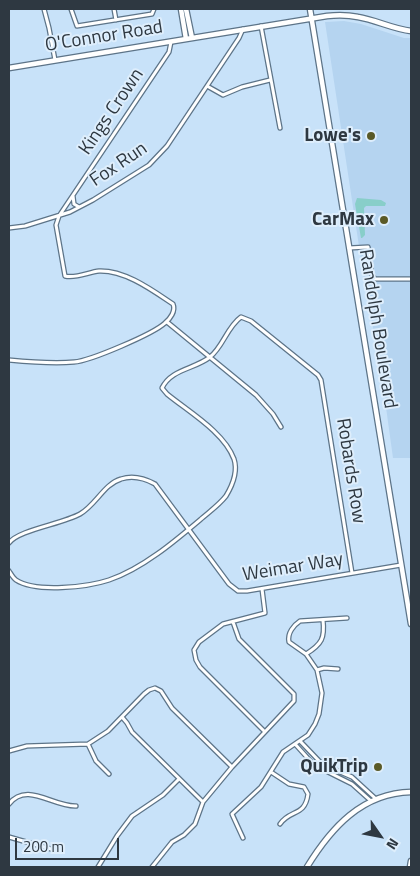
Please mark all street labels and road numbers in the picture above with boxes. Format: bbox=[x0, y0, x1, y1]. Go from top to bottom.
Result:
street label: O'Connor Road bbox=[43, 16, 165, 58]
street label: Kings Crown bbox=[75, 64, 149, 160]
street label: Fox Run bbox=[86, 138, 152, 192]
street label: Randolph Boulevard bbox=[353, 248, 401, 410]
street label: Robards Row bbox=[330, 417, 370, 525]
street label: Weimar Way bbox=[241, 549, 345, 587]

